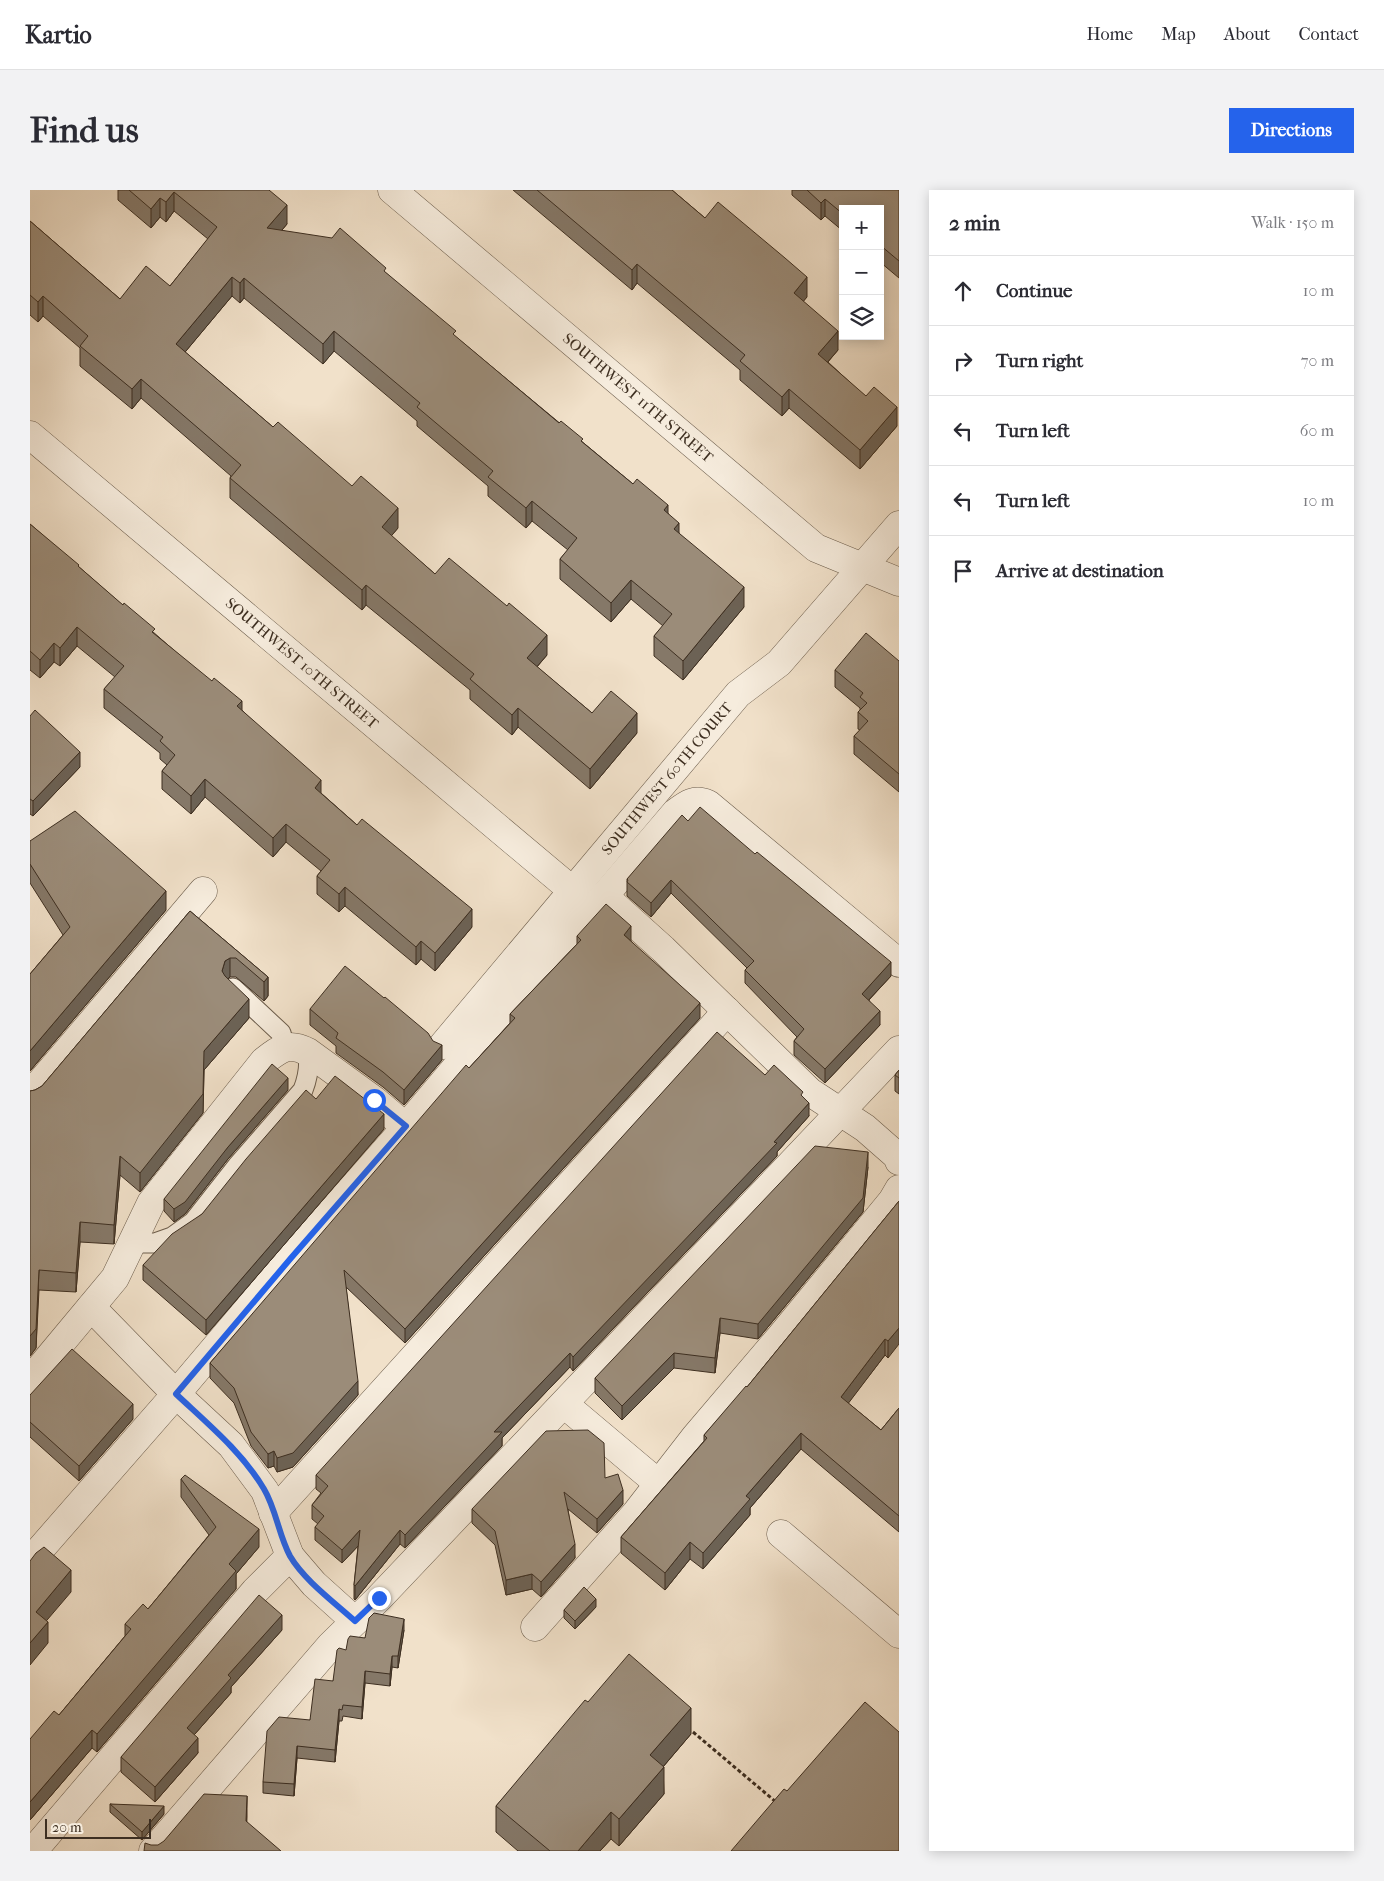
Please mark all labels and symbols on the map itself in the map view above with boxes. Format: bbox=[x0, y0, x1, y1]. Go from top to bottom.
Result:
street label: SOUTHWEST 11TH STREET bbox=[559, 329, 718, 467]
street label: SOUTHWEST 10TH STREET bbox=[222, 594, 383, 733]
street label: SOUTHWEST 60TH COURT bbox=[598, 698, 737, 858]
route start bbox=[363, 1089, 386, 1112]
route end bbox=[368, 1587, 391, 1610]
scale bar bbox=[45, 1816, 151, 1839]

